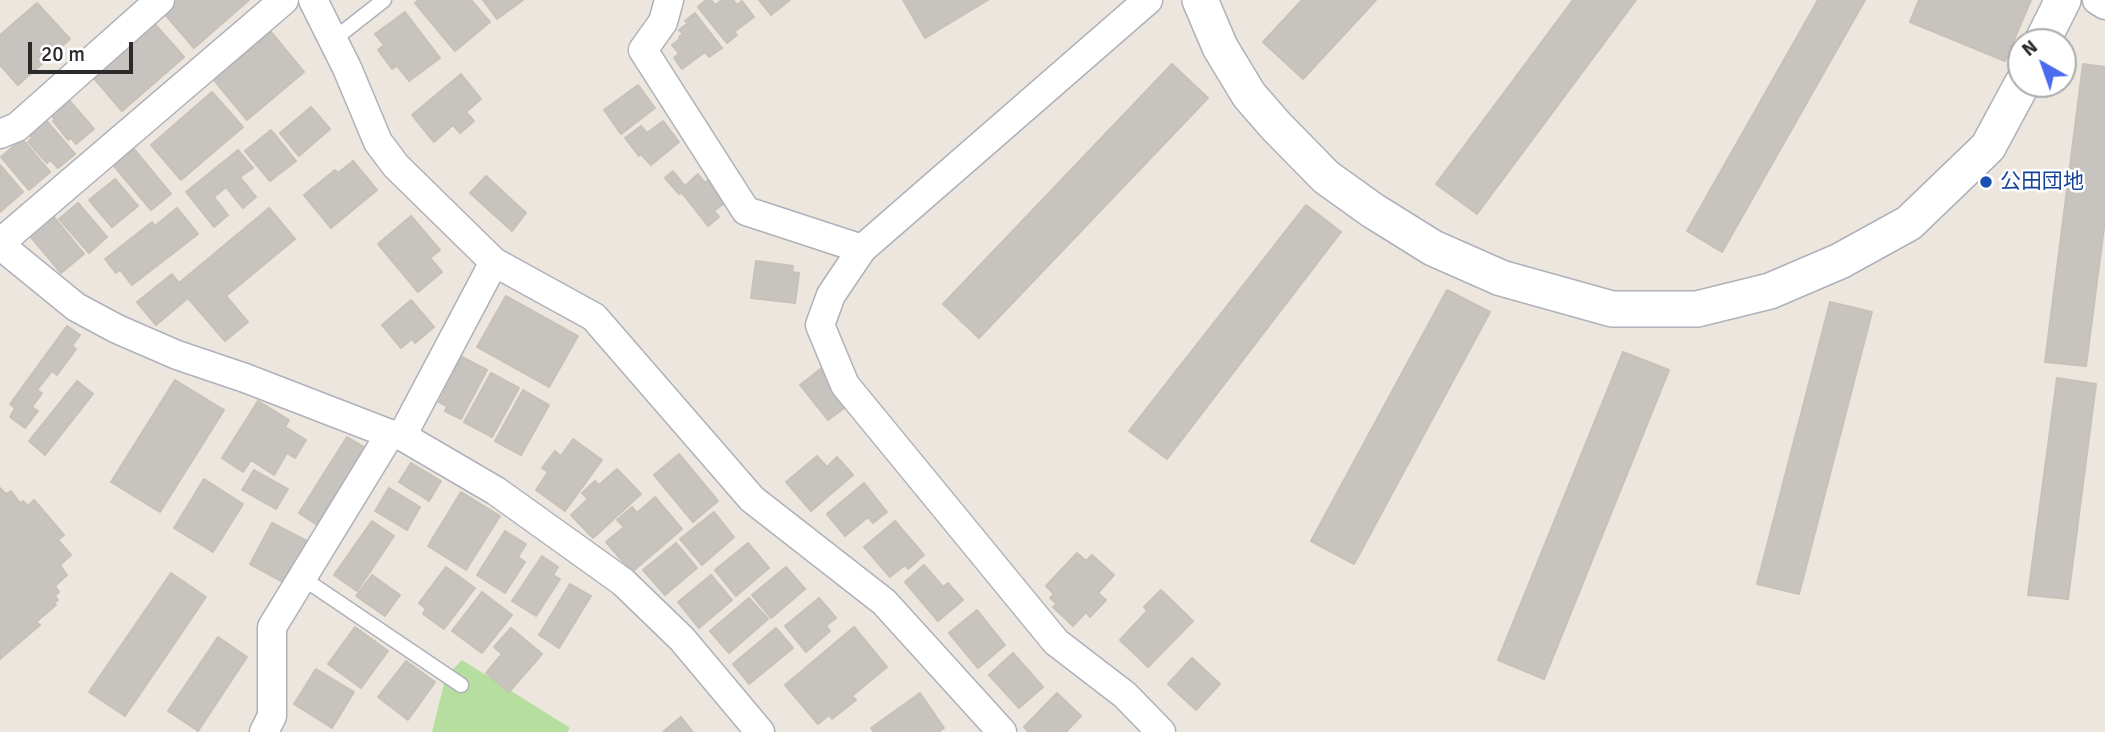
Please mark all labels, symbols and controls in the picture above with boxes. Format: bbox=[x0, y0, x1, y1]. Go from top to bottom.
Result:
scale bar bbox=[32, 28, 136, 72]
north arrow bbox=[2007, 28, 2077, 98]
text: N bbox=[2017, 35, 2043, 62]
text: 20 m bbox=[41, 41, 85, 67]
place label: 公田団地 bbox=[2000, 169, 2084, 195]
marker: 公田団地 bbox=[1978, 174, 1994, 190]

